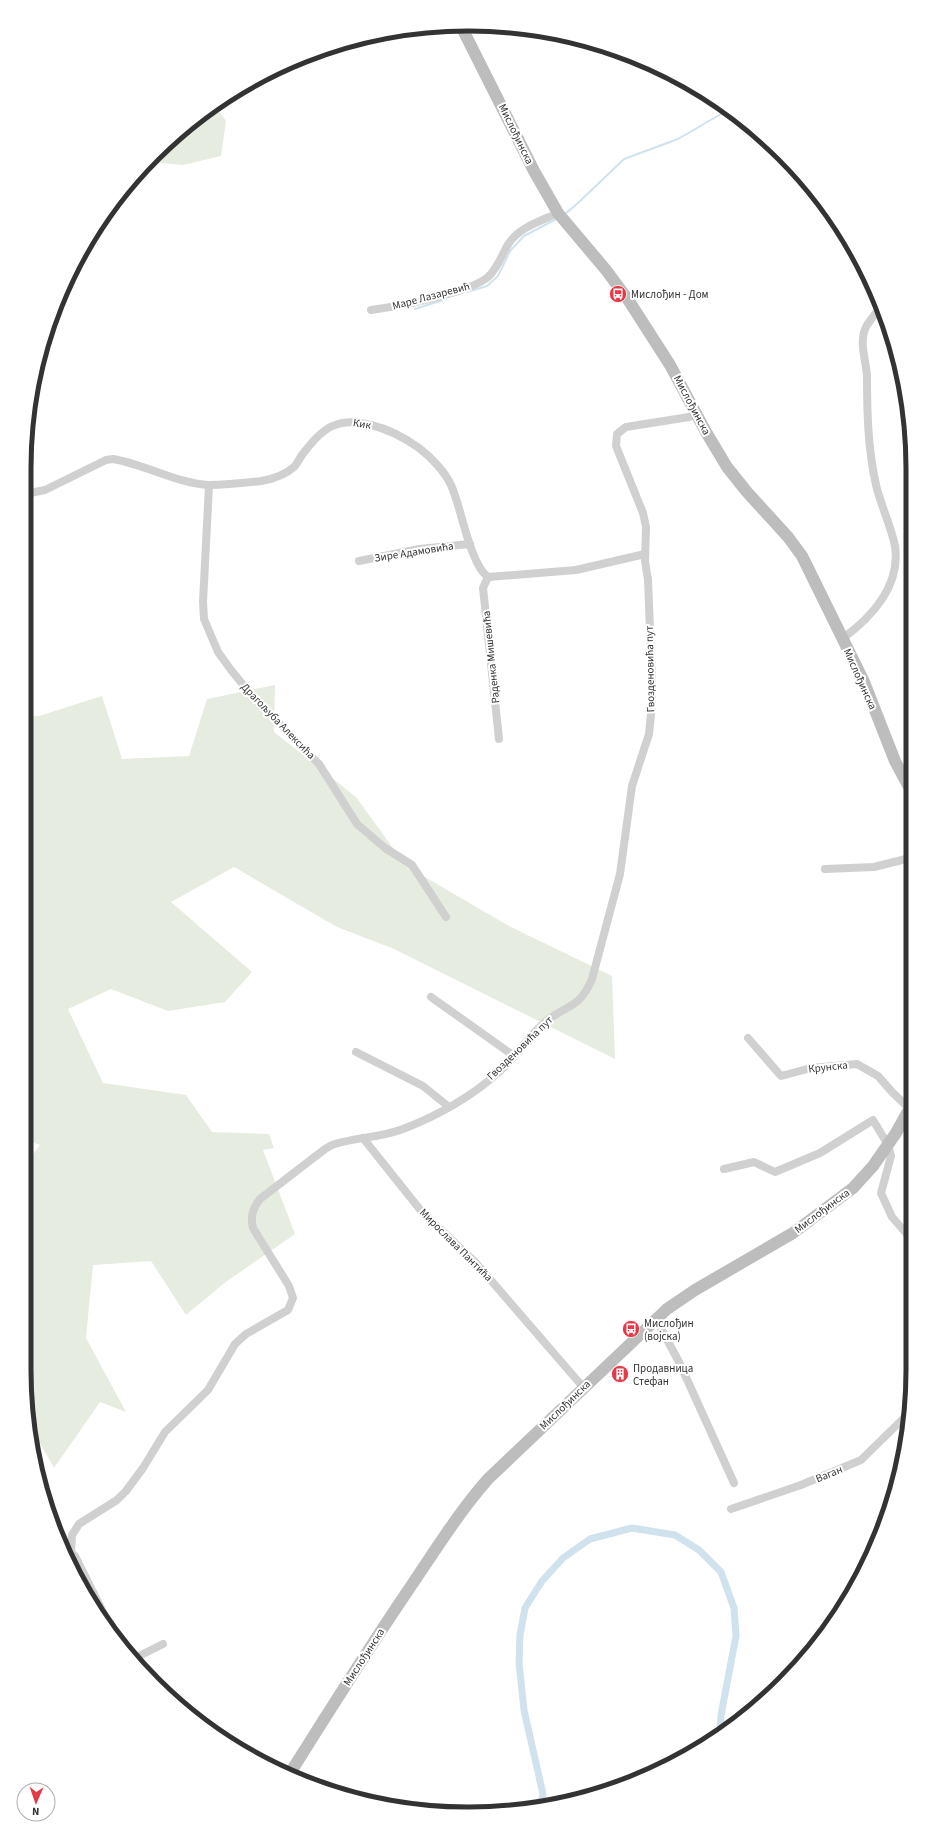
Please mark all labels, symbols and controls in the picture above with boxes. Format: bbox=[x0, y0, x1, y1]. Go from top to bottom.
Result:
street label: Мислођинска bbox=[495, 101, 537, 167]
street label: Маре Лазаревић bbox=[391, 278, 471, 314]
bus stop icon: Мислођин - Дом bbox=[608, 284, 628, 304]
place label: Мислођин - Дом bbox=[631, 287, 709, 302]
street label: Мислођинска bbox=[670, 373, 714, 437]
street label: Кик bbox=[352, 415, 373, 433]
street label: Зире Адамовића bbox=[373, 538, 455, 566]
street label: Раденка Мишевића bbox=[479, 610, 503, 704]
street label: Гвозденовића пут bbox=[642, 626, 658, 712]
street label: Мислођинска bbox=[840, 646, 880, 712]
street label: Драгољуба Алексића bbox=[238, 680, 318, 762]
street label: Гвозденовића пут bbox=[484, 1013, 556, 1083]
street label: Крунска bbox=[807, 1057, 849, 1077]
street label: Мислођинска bbox=[791, 1185, 853, 1237]
street label: Мирослава Пантића bbox=[416, 1205, 496, 1285]
place label: Мислођин (војска) bbox=[644, 1316, 694, 1344]
bus stop icon: Мислођин (војска) bbox=[621, 1319, 641, 1339]
place label: Продавница Стефан bbox=[633, 1361, 693, 1389]
building icon: Продавница Стефан bbox=[610, 1364, 630, 1384]
street label: Мислођинска bbox=[536, 1377, 594, 1433]
street label: Ваган bbox=[813, 1462, 845, 1486]
street label: Мислођинска bbox=[340, 1625, 388, 1689]
north arrow bbox=[16, 1782, 56, 1822]
text: N bbox=[32, 1804, 40, 1819]

